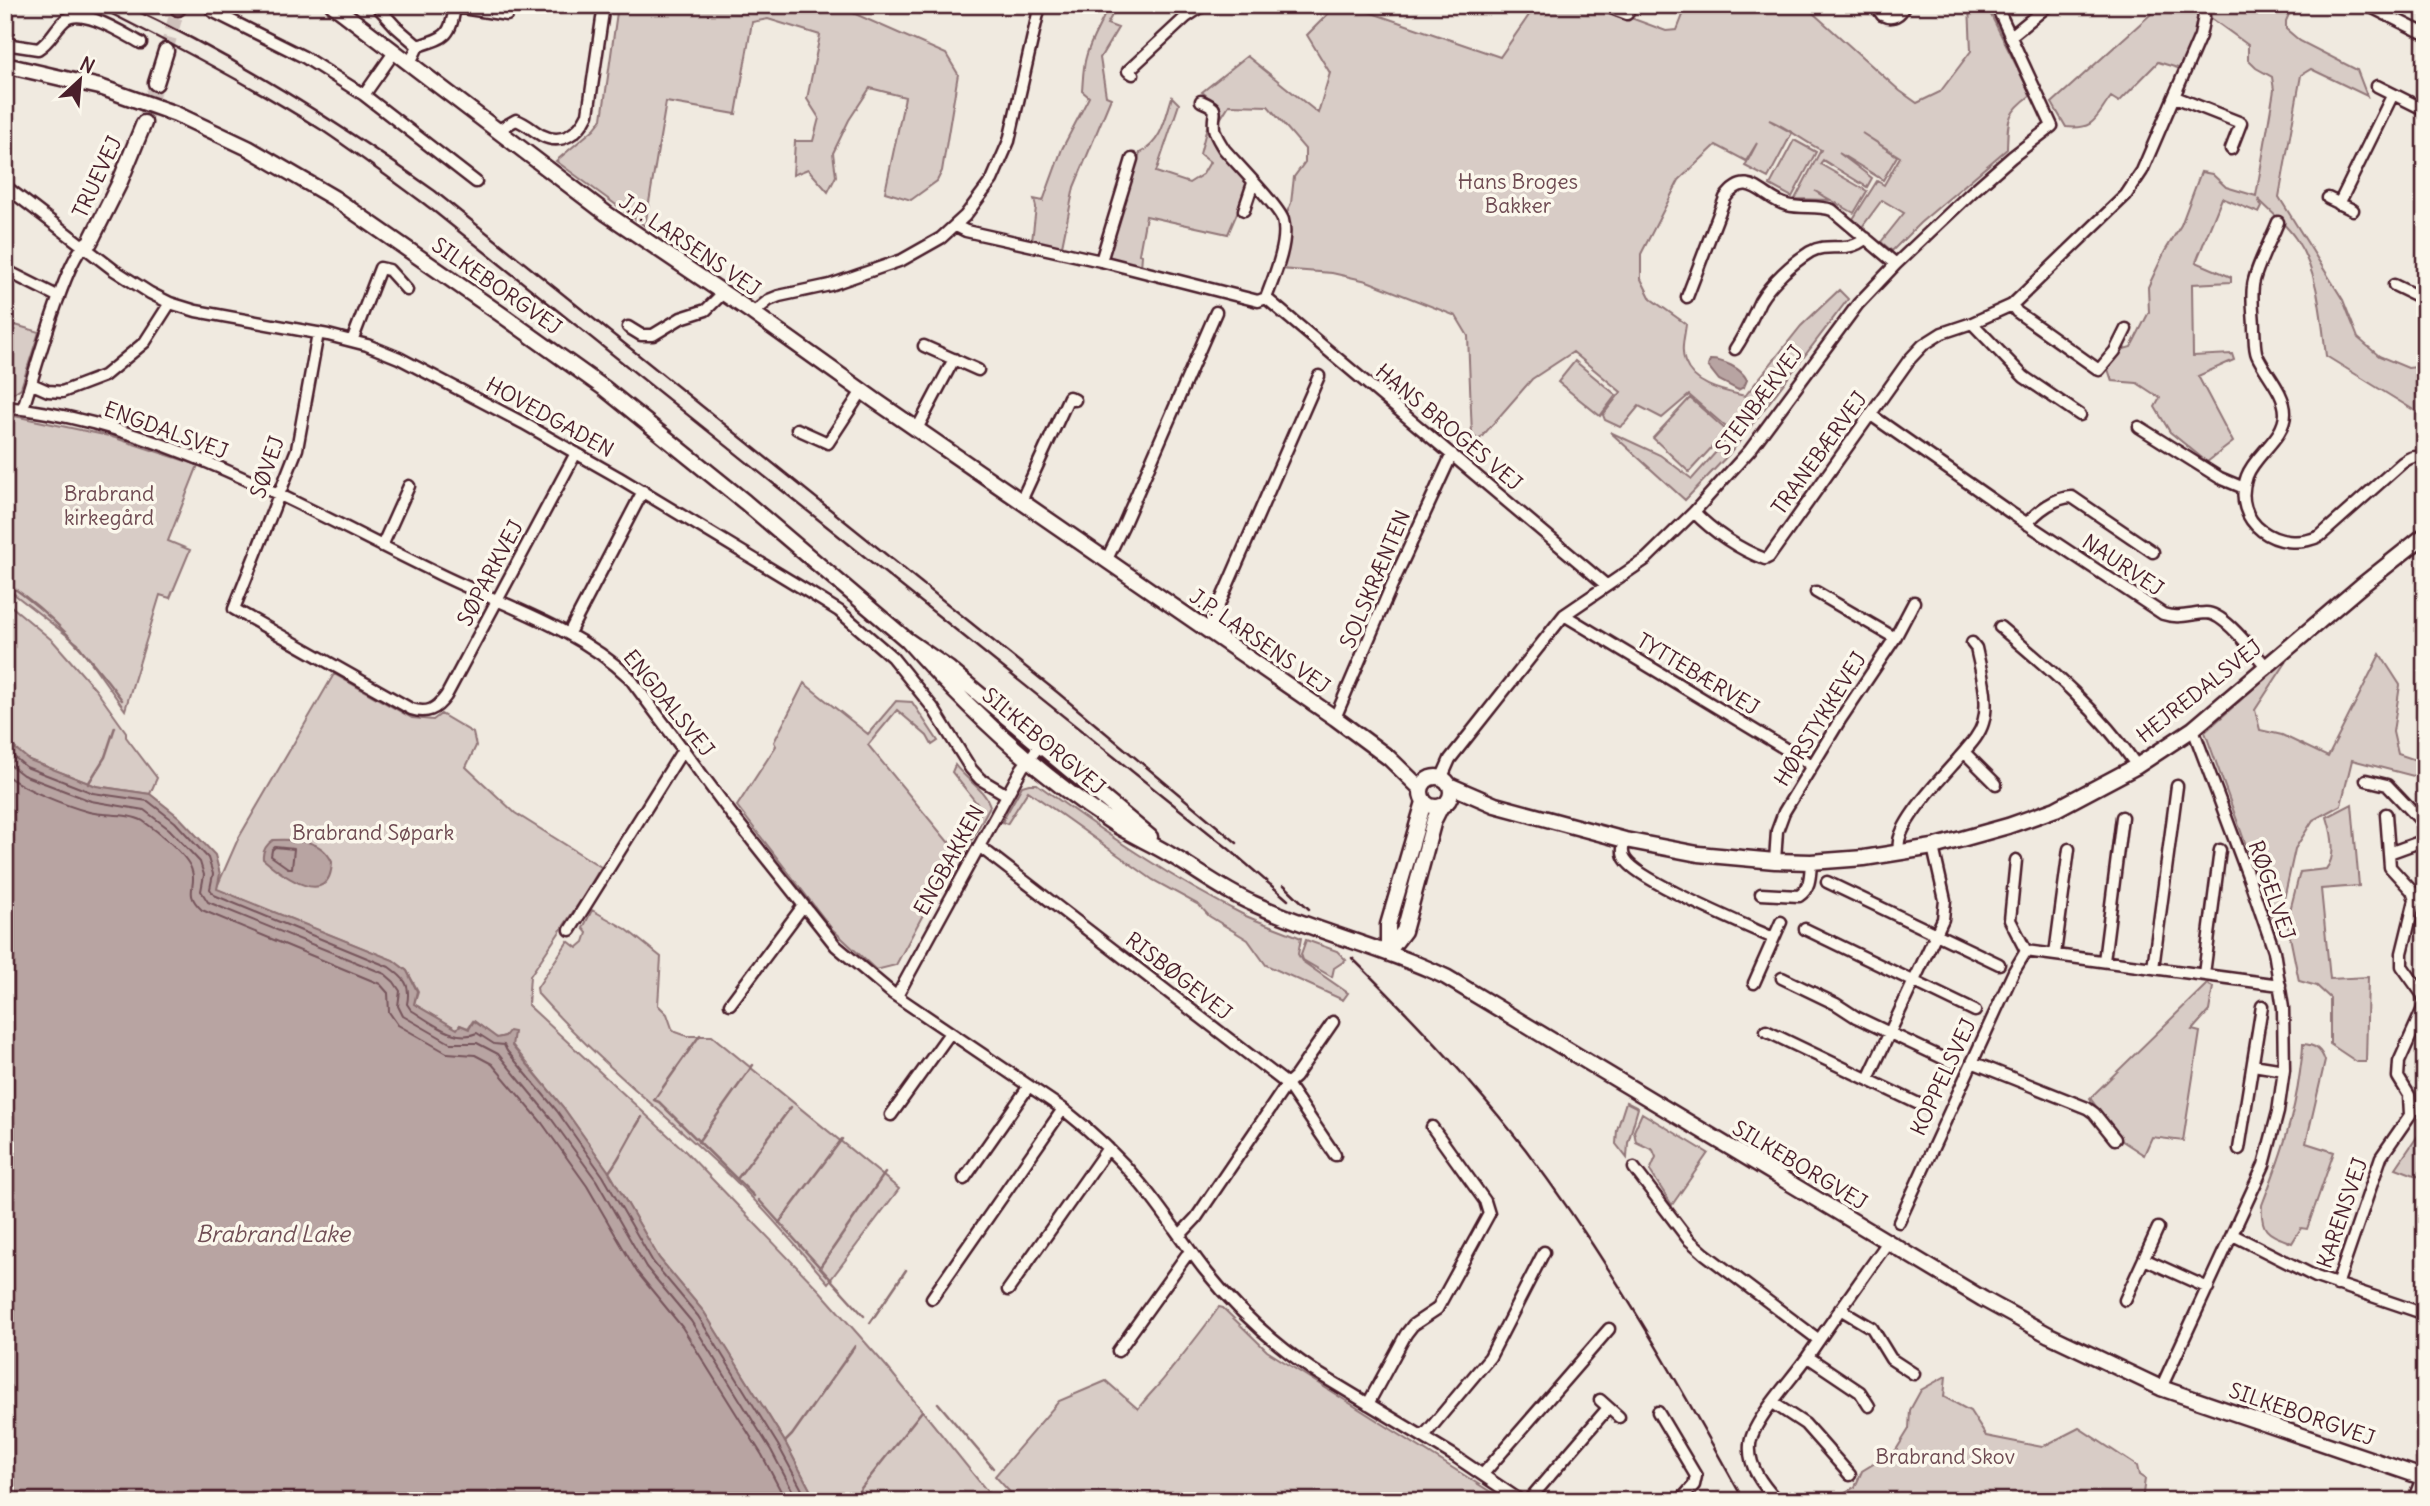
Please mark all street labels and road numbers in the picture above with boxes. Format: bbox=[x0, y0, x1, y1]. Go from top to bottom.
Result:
street label: TRUEVEJ bbox=[66, 132, 128, 222]
street label: J.P. LARSENS VEJ bbox=[614, 188, 766, 302]
street label: SILKEBORGVEJ bbox=[427, 231, 567, 341]
street label: STENBÆKVEJ bbox=[1709, 340, 1809, 460]
street label: HANS BROGES VEJ bbox=[1370, 358, 1528, 496]
street label: HOVEDGADEN bbox=[481, 371, 619, 463]
street label: TRANEBÆRVEJ bbox=[1765, 386, 1873, 520]
street label: ENGDALSVEJ bbox=[100, 395, 232, 465]
street label: SØVEJ bbox=[244, 432, 290, 502]
street label: SOLSKRÆNTEN bbox=[1334, 506, 1416, 652]
street label: SØPARKVEJ bbox=[451, 516, 529, 630]
street label: NAURVEJ bbox=[2077, 528, 2169, 602]
street label: J.P. LARSENS VEJ bbox=[1185, 583, 1335, 699]
street label: TYTTEBÆRVEJ bbox=[1632, 627, 1764, 721]
street label: HEJREDALSVEJ bbox=[2131, 634, 2267, 748]
street label: ENGDALSVEJ bbox=[618, 644, 720, 762]
street label: HØRSTYKKEVEJ bbox=[1768, 647, 1872, 791]
street label: SILKEBORGVEJ bbox=[977, 682, 1111, 800]
street label: ENGBAKKEN bbox=[908, 800, 990, 920]
street label: RØGELVEJ bbox=[2242, 837, 2302, 943]
street label: RISBØGEVEJ bbox=[1120, 926, 1238, 1026]
street label: KOPPELSVEJ bbox=[1904, 1014, 1982, 1140]
street label: SILKEBORGVEJ bbox=[1728, 1114, 1872, 1216]
street label: KARENSVEJ bbox=[2311, 1154, 2373, 1272]
street label: SILKEBORGVEJ bbox=[2226, 1376, 2378, 1452]

